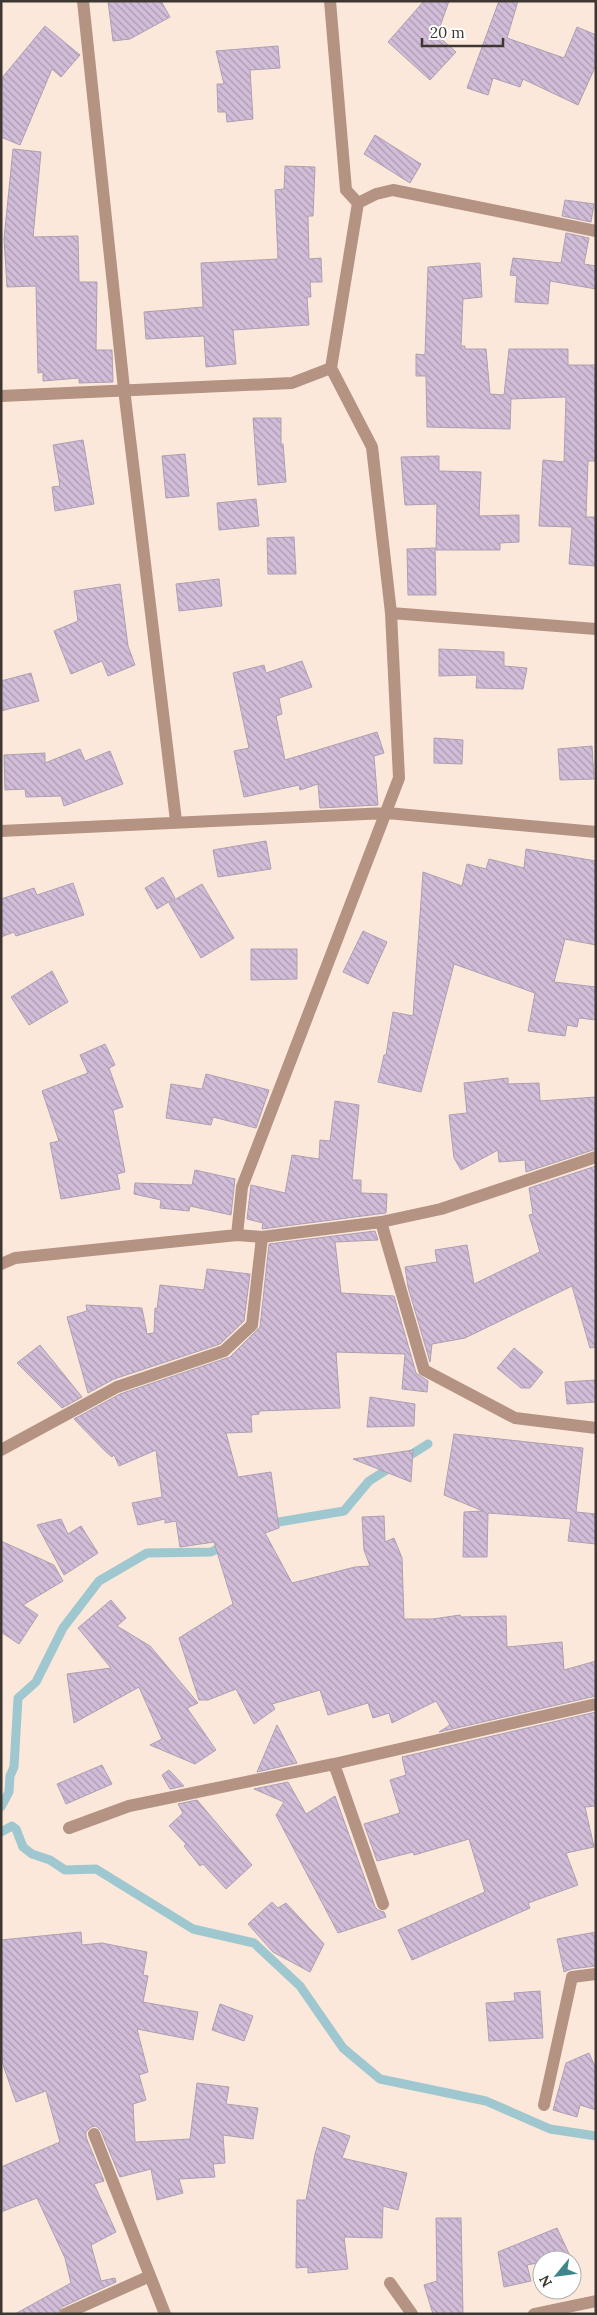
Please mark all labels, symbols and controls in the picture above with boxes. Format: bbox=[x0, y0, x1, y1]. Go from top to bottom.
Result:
scale bar bbox=[422, 15, 503, 47]
text: 20 m bbox=[430, 23, 465, 42]
north arrow bbox=[532, 2250, 582, 2300]
text: N bbox=[535, 2272, 556, 2290]

